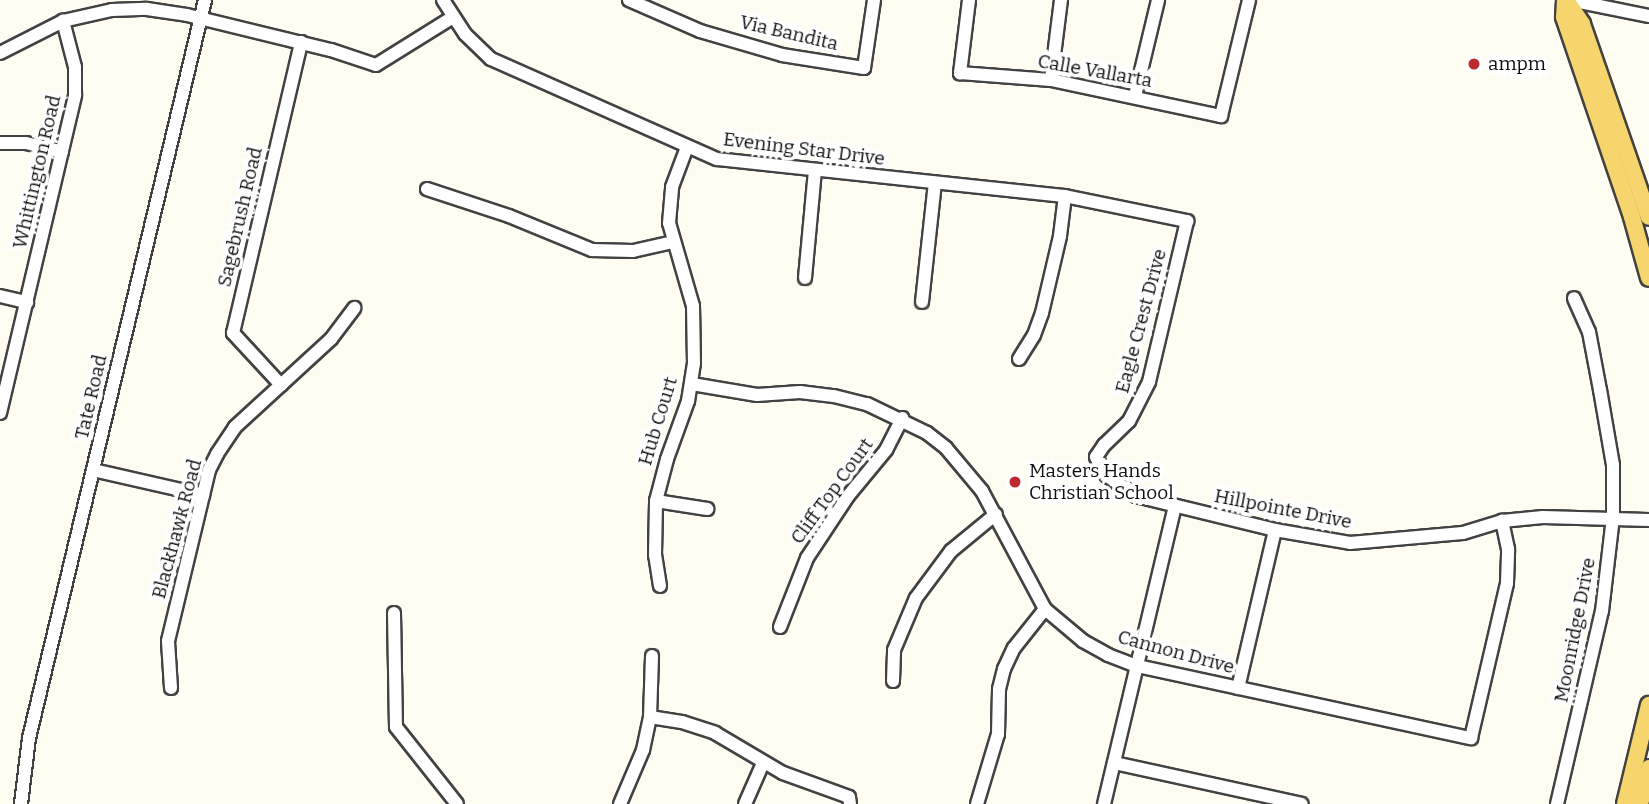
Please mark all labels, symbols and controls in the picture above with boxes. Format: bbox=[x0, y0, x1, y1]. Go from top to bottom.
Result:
street label: Via Bandita bbox=[738, 11, 840, 55]
street label: Calle Vallarta bbox=[1036, 50, 1154, 92]
place label: ampm bbox=[1488, 53, 1546, 75]
marker: ampm bbox=[1466, 56, 1482, 72]
street label: Whittington Road bbox=[8, 93, 66, 251]
street label: Evening Star Drive bbox=[722, 128, 886, 170]
street label: Sagebrush Road bbox=[213, 145, 267, 289]
street label: Eagle Crest Drive bbox=[1111, 246, 1171, 396]
street label: Tate Road bbox=[70, 353, 112, 441]
street label: Hub Court bbox=[634, 374, 682, 468]
street label: Cliff Top Court bbox=[786, 434, 878, 548]
street label: Blackhawk Road bbox=[147, 457, 207, 601]
place label: Masters Hands Christian School bbox=[1029, 460, 1174, 504]
marker: Masters Hands Christian School bbox=[1007, 474, 1023, 490]
street label: Hillpointe Drive bbox=[1212, 485, 1354, 533]
street label: Moonridge Drive bbox=[1550, 556, 1600, 704]
street label: Cannon Drive bbox=[1115, 625, 1237, 679]

